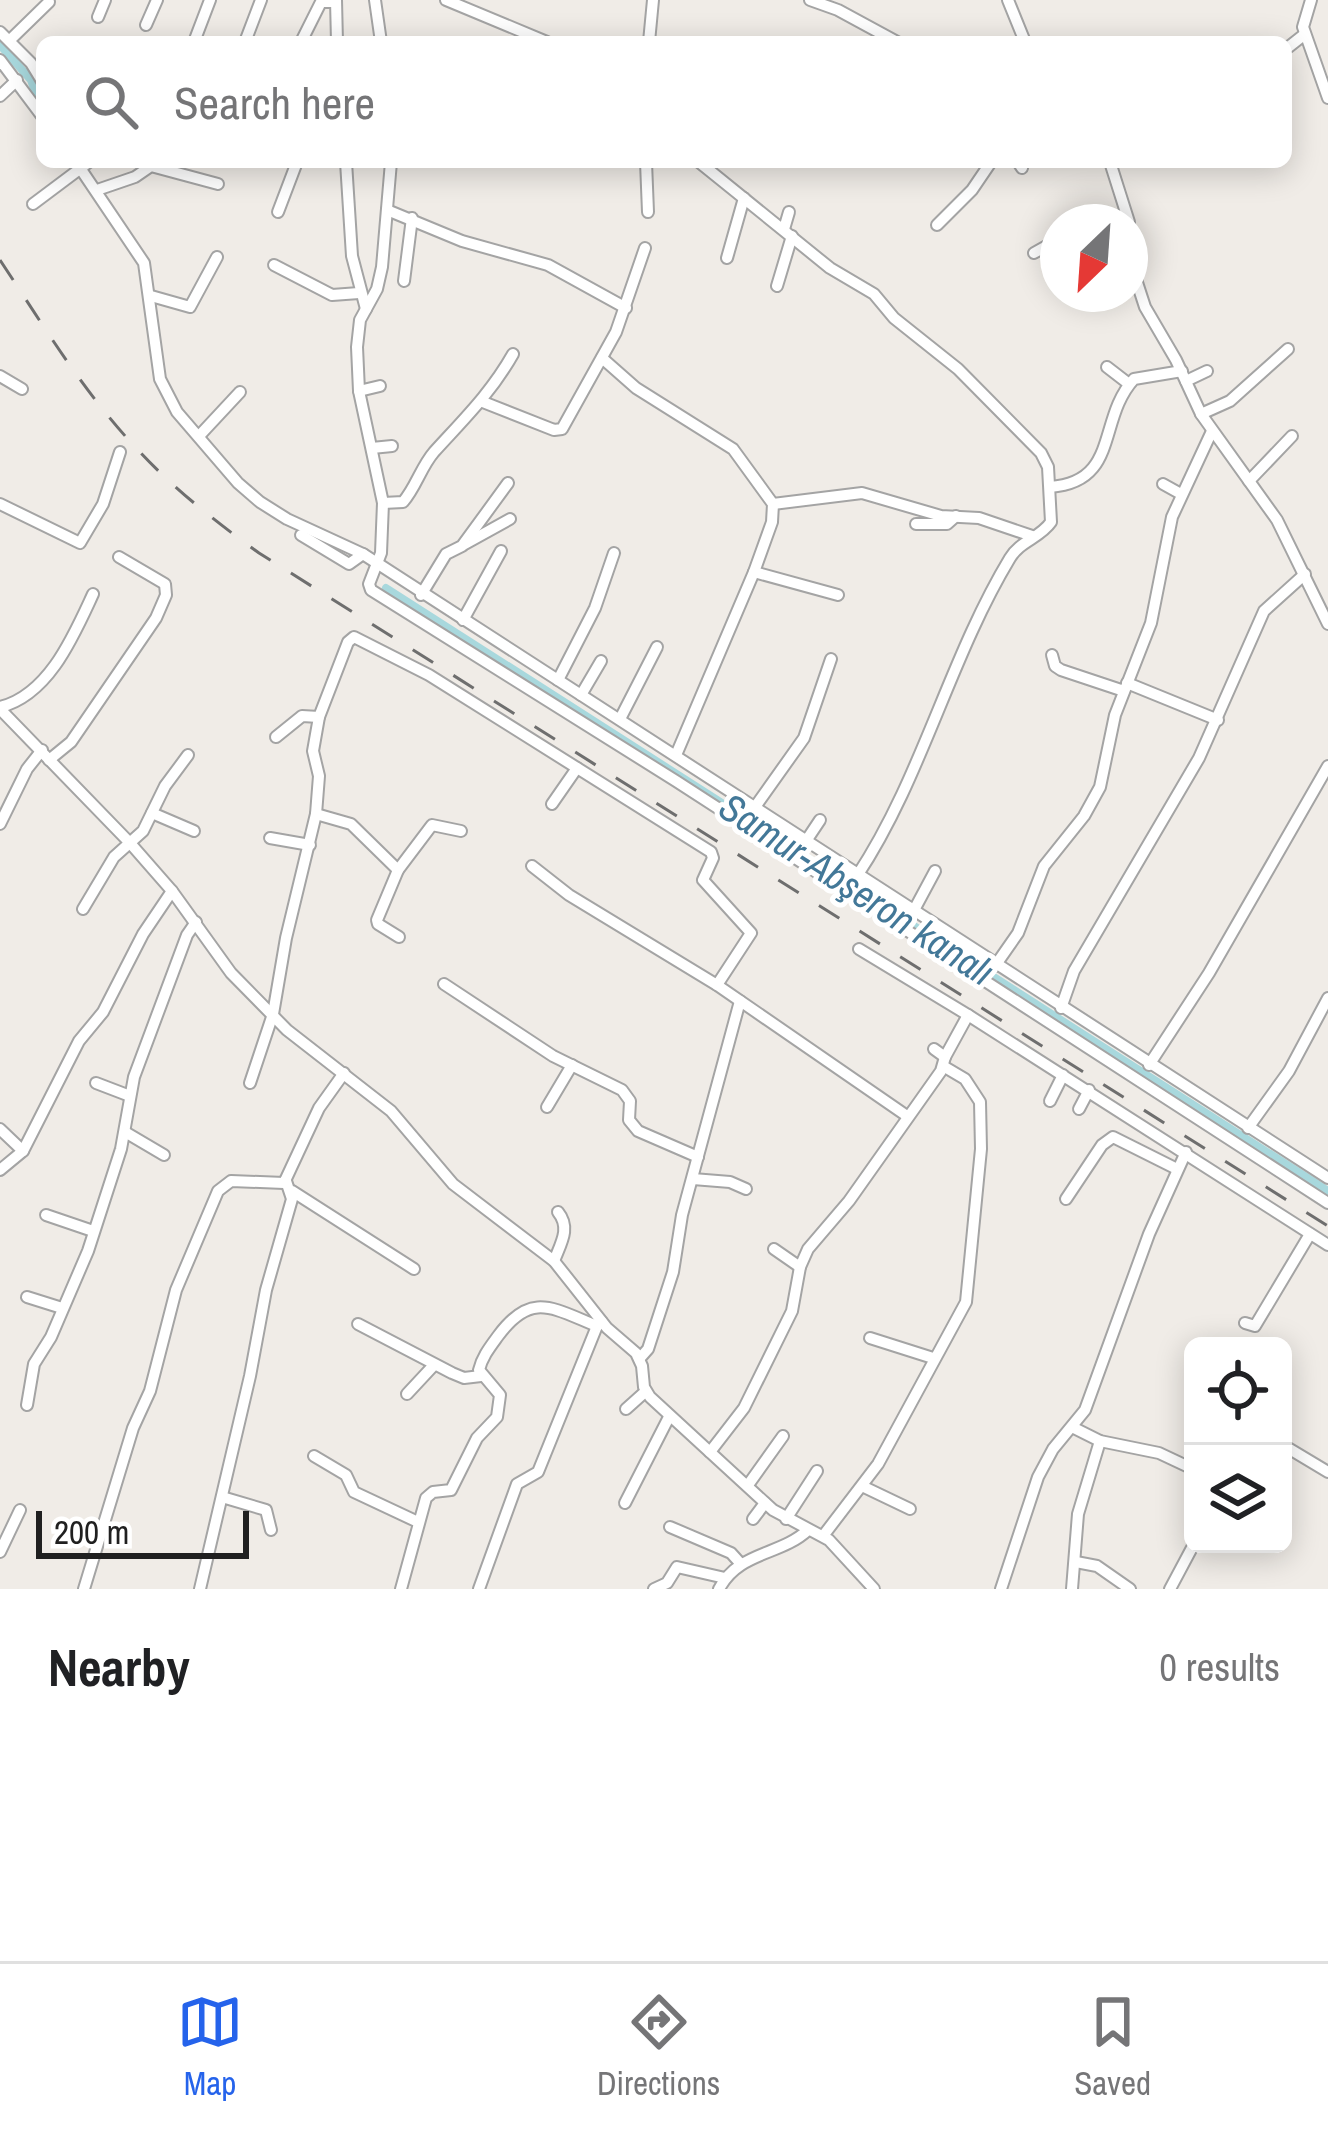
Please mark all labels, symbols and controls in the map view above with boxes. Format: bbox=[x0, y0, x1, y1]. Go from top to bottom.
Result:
search box bbox=[36, 36, 1292, 168]
icon: search bbox=[78, 69, 144, 135]
text: Search here bbox=[174, 72, 375, 133]
north arrow bbox=[1040, 204, 1148, 312]
water label: Samur-Abşeron kanalı bbox=[709, 781, 1005, 997]
map controls bbox=[1184, 1337, 1292, 1553]
button: locate bbox=[1184, 1337, 1292, 1445]
button: layers bbox=[1184, 1445, 1292, 1553]
scale bar bbox=[36, 1505, 249, 1558]
text: 200 m bbox=[54, 1510, 129, 1554]
text: Nearby bbox=[48, 1633, 190, 1702]
text: 0 results bbox=[1159, 1641, 1280, 1693]
tab: Map bbox=[177, 1989, 243, 2105]
tab: Directions bbox=[597, 1989, 720, 2105]
tab: Saved bbox=[1074, 1989, 1151, 2105]

